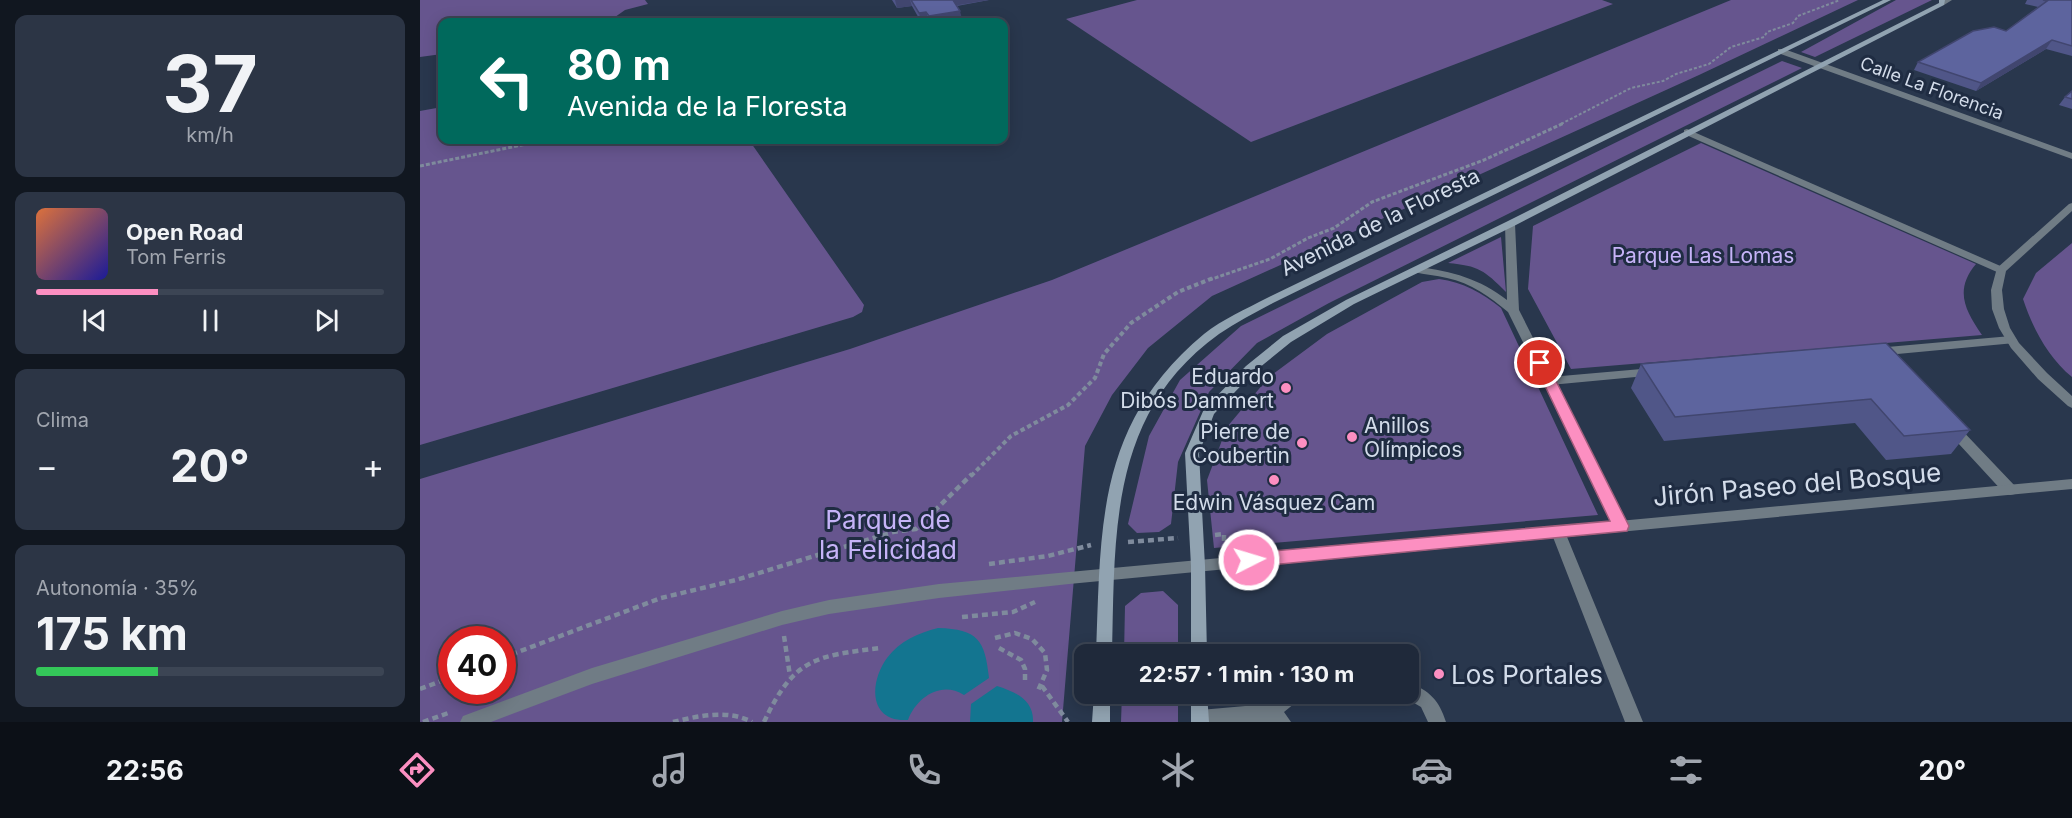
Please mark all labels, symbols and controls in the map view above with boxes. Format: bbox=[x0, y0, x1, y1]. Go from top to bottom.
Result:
text: 37 bbox=[162, 36, 258, 131]
text: 80 m bbox=[567, 39, 671, 90]
icon: left bbox=[468, 42, 546, 120]
street label: Calle La Florencia bbox=[1857, 52, 2007, 124]
text: Avenida de la Floresta bbox=[567, 90, 848, 123]
text: km/h bbox=[186, 123, 234, 147]
street label: Avenida de la Floresta bbox=[1276, 163, 1484, 281]
text: Open Road bbox=[126, 219, 243, 245]
park label: Parque Las Lomas bbox=[1612, 243, 1794, 268]
text: Tom Ferris bbox=[126, 245, 226, 269]
icon: previous bbox=[78, 304, 111, 337]
icon: pause bbox=[194, 304, 227, 337]
icon: next bbox=[310, 304, 343, 337]
pin bbox=[1514, 337, 1565, 388]
icon: arrive bbox=[1523, 346, 1556, 379]
place label: Eduardo Dibós Dammert bbox=[1120, 364, 1274, 413]
marker: Eduardo Dibós Dammert bbox=[1279, 381, 1293, 395]
text: Clima bbox=[36, 408, 89, 432]
place label: Anillos Olímpicos bbox=[1364, 413, 1462, 462]
place label: Pierre de Coubertin bbox=[1192, 419, 1290, 468]
marker: Anillos Olímpicos bbox=[1345, 430, 1359, 444]
marker: Pierre de Coubertin bbox=[1295, 436, 1309, 450]
text: 20° bbox=[170, 438, 250, 493]
text: − bbox=[36, 446, 58, 486]
text: + bbox=[362, 446, 384, 486]
street label: Jirón Paseo del Bosque bbox=[1652, 456, 1942, 512]
marker: Edwin Vásquez Cam bbox=[1267, 473, 1281, 487]
place label: Edwin Vásquez Cam bbox=[1173, 490, 1375, 515]
park label: Parque de la Felicidad bbox=[819, 504, 957, 565]
position arrow bbox=[1217, 528, 1281, 592]
text: Autonomía · 35% bbox=[36, 576, 199, 600]
text: 175 km bbox=[36, 606, 188, 661]
speed limit sign: 40 bbox=[438, 626, 516, 704]
place label: Los Portales bbox=[1451, 659, 1603, 690]
text: 22:57 · 1 min · 130 m bbox=[1139, 661, 1354, 687]
marker: Los Portales bbox=[1432, 667, 1446, 681]
icon: directions bbox=[396, 749, 438, 791]
icon: music bbox=[649, 749, 691, 791]
icon: phone bbox=[903, 749, 945, 791]
icon: climate bbox=[1157, 749, 1199, 791]
icon: car bbox=[1411, 749, 1453, 791]
icon: filters bbox=[1665, 749, 1707, 791]
text: 22:56 bbox=[106, 754, 184, 787]
text: 20° bbox=[1918, 754, 1966, 787]

